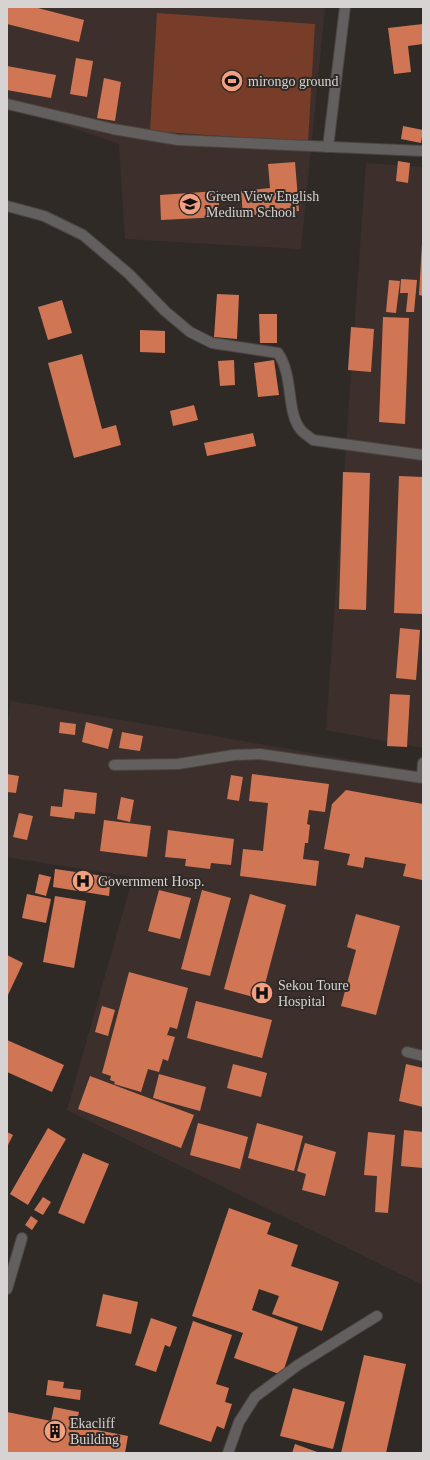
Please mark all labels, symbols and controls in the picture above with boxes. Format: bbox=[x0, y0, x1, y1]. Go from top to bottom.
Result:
sports icon: mirongo ground bbox=[219, 68, 245, 94]
place label: mirongo ground bbox=[248, 74, 339, 89]
place label: Green View English Medium School bbox=[206, 189, 319, 220]
school or university icon: Green View English Medium School bbox=[177, 191, 203, 217]
hospital icon: Government Hosp. bbox=[70, 868, 96, 894]
place label: Government Hosp. bbox=[98, 874, 205, 889]
place label: Sekou Toure Hospital bbox=[278, 978, 349, 1009]
hospital icon: Sekou Toure Hospital bbox=[249, 980, 275, 1006]
place label: Ekacliff Building bbox=[70, 1416, 119, 1447]
building icon: Ekacliff Building bbox=[42, 1418, 68, 1444]

